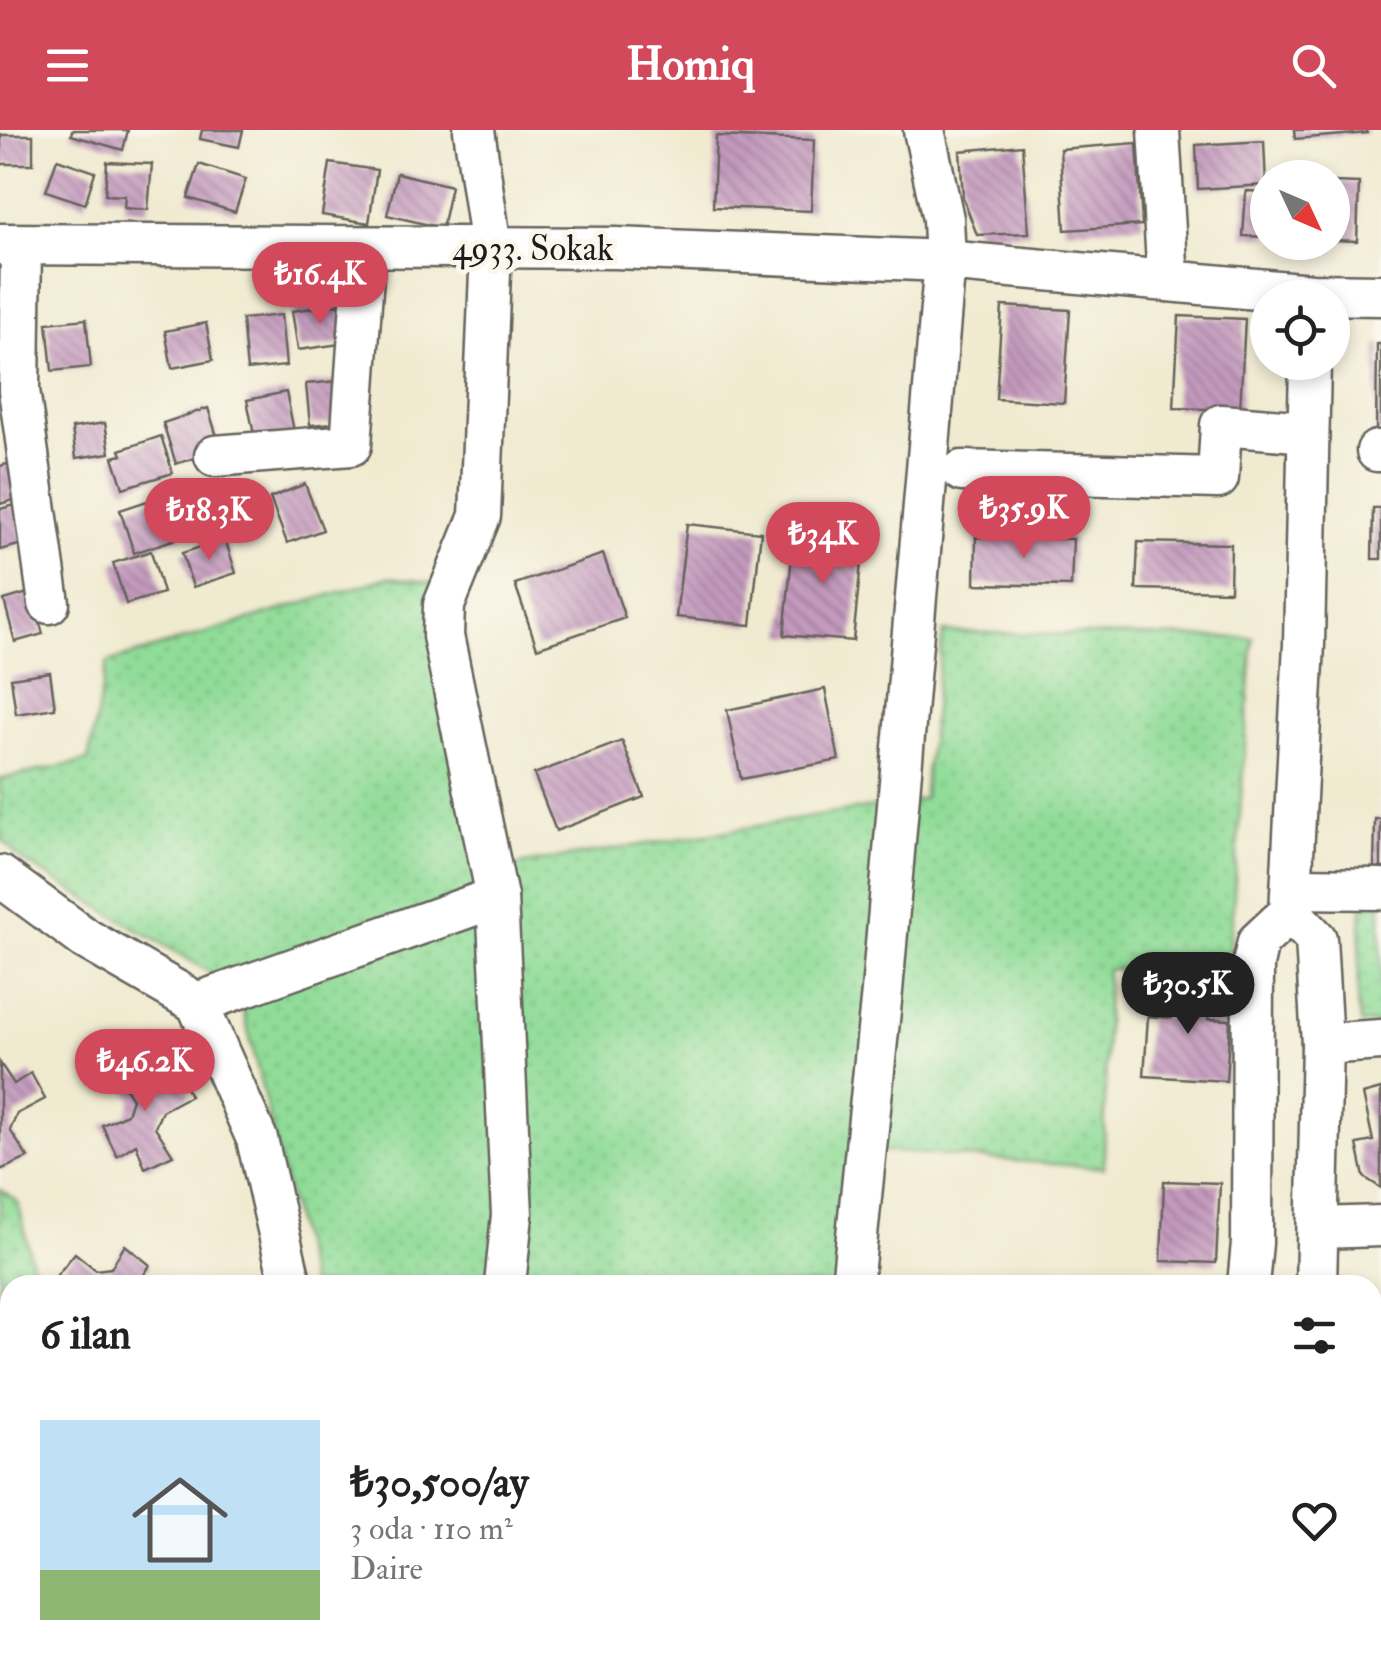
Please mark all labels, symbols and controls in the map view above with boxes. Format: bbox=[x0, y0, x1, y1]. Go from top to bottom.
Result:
text: Homiq bbox=[626, 37, 755, 93]
icon: menu bbox=[40, 38, 95, 93]
icon: search bbox=[1286, 38, 1341, 93]
north arrow bbox=[1250, 160, 1350, 260]
map controls bbox=[1250, 160, 1350, 380]
street label: 4933. Sokak bbox=[452, 227, 614, 271]
pin: ₺16.4K bbox=[239, 242, 401, 327]
text: ₺16.4K bbox=[274, 254, 366, 294]
button: locate bbox=[1250, 280, 1350, 380]
pin: ₺35.9K bbox=[943, 476, 1105, 561]
pin: ₺18.3K bbox=[128, 478, 290, 563]
text: ₺35.9K bbox=[979, 488, 1069, 528]
text: ₺18.3K bbox=[166, 490, 252, 530]
pin: ₺34K bbox=[764, 502, 882, 587]
text: ₺34K bbox=[788, 514, 858, 554]
pin: ₺30.5K bbox=[1107, 952, 1269, 1037]
text: ₺30.5K bbox=[1143, 964, 1233, 1004]
pin: ₺46.2K bbox=[64, 1029, 226, 1114]
text: ₺46.2K bbox=[97, 1041, 193, 1081]
icon: filters bbox=[1287, 1308, 1342, 1363]
text: 6 ilan bbox=[40, 1309, 131, 1361]
text: ₺30,500/ay bbox=[350, 1457, 528, 1509]
icon: home bbox=[120, 1460, 240, 1580]
icon: heart bbox=[1287, 1493, 1342, 1548]
text: 3 oda · 110 m² bbox=[350, 1509, 513, 1549]
text: Daire bbox=[350, 1549, 423, 1589]

